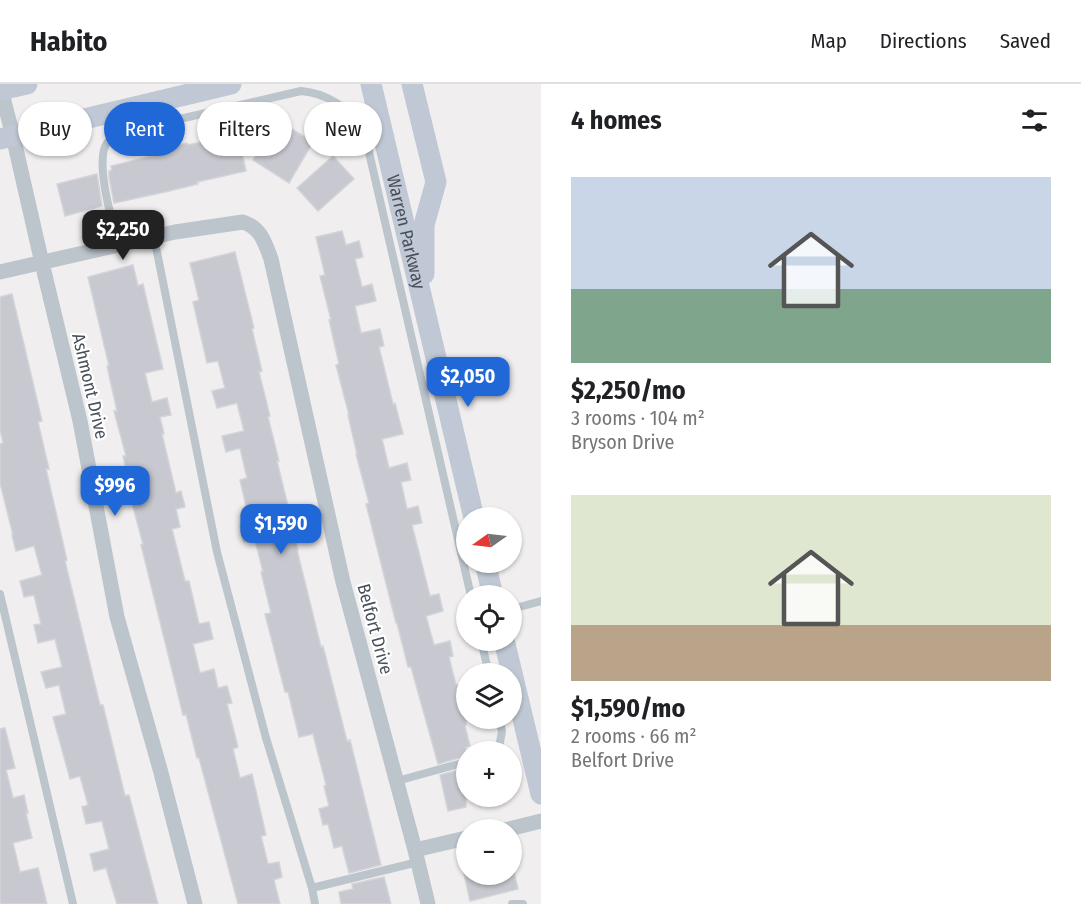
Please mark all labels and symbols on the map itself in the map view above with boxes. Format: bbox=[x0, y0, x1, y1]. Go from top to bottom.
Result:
street label: Warren Parkway bbox=[382, 173, 430, 291]
pin: $2,250 bbox=[74, 210, 172, 261]
street label: Ashmont Drive bbox=[67, 331, 113, 441]
pin: $2,050 bbox=[419, 357, 517, 408]
pin: $996 bbox=[79, 466, 151, 517]
pin: $1,590 bbox=[232, 504, 330, 555]
north arrow bbox=[456, 507, 522, 573]
street label: Belfort Drive bbox=[352, 581, 398, 677]

